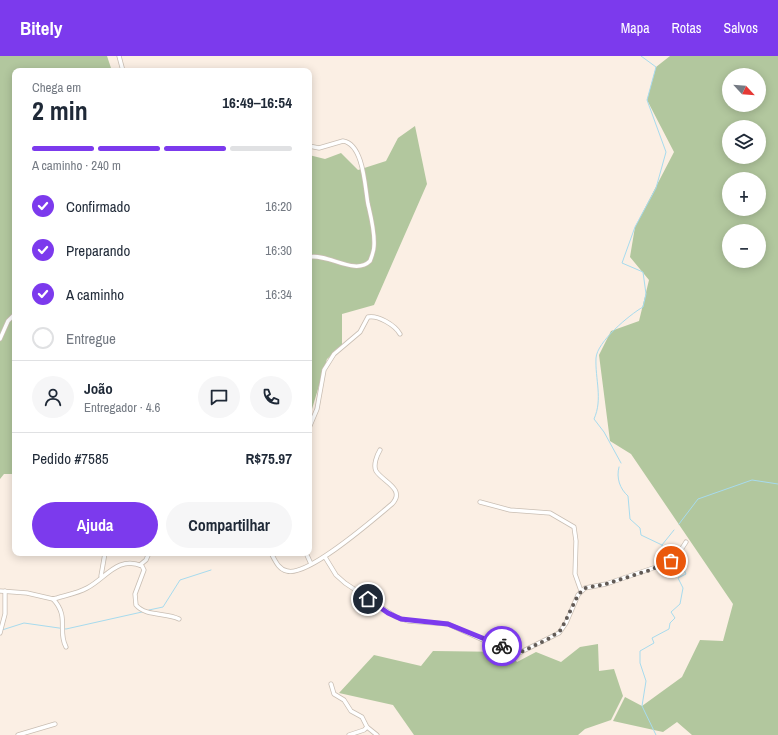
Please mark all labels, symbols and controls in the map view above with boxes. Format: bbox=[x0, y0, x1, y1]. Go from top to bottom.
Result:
text: Bitely bbox=[20, 15, 62, 41]
text: Mapa bbox=[621, 19, 650, 37]
text: Rotas bbox=[672, 19, 702, 37]
text: Salvos bbox=[724, 19, 758, 37]
north arrow bbox=[722, 68, 766, 112]
map controls bbox=[722, 68, 766, 268]
text: Chega em bbox=[32, 79, 81, 96]
text: 16:49–16:54 bbox=[222, 92, 292, 113]
text: 2 min bbox=[32, 93, 88, 128]
button: layers bbox=[722, 120, 766, 164]
text: A caminho · 240 m bbox=[32, 157, 121, 174]
button: + bbox=[722, 172, 766, 216]
icon: check bbox=[32, 195, 54, 217]
text: Confirmado bbox=[66, 196, 130, 217]
text: 16:20 bbox=[265, 198, 292, 215]
button: − bbox=[722, 224, 766, 268]
icon: check bbox=[32, 239, 54, 261]
text: Preparando bbox=[66, 240, 130, 261]
text: 16:30 bbox=[265, 242, 292, 259]
icon: check bbox=[32, 283, 54, 305]
text: A caminho bbox=[66, 284, 124, 305]
text: 16:34 bbox=[265, 286, 292, 303]
text: Entregue bbox=[66, 328, 116, 349]
button: person bbox=[32, 376, 74, 418]
button: chat bbox=[198, 376, 240, 418]
button: phone bbox=[250, 376, 292, 418]
text: João bbox=[84, 378, 113, 399]
text: Entregador · 4.6 bbox=[84, 399, 160, 416]
text: Pedido #7585 bbox=[32, 448, 109, 469]
text: R$75.97 bbox=[245, 448, 292, 469]
button: Ajuda bbox=[32, 502, 158, 548]
button: Compartilhar bbox=[166, 502, 292, 548]
pin bbox=[654, 544, 688, 578]
icon: bag bbox=[660, 550, 682, 572]
pin bbox=[351, 582, 385, 616]
icon: home bbox=[357, 588, 379, 610]
courier bbox=[482, 626, 522, 666]
icon: bike bbox=[491, 635, 513, 657]

